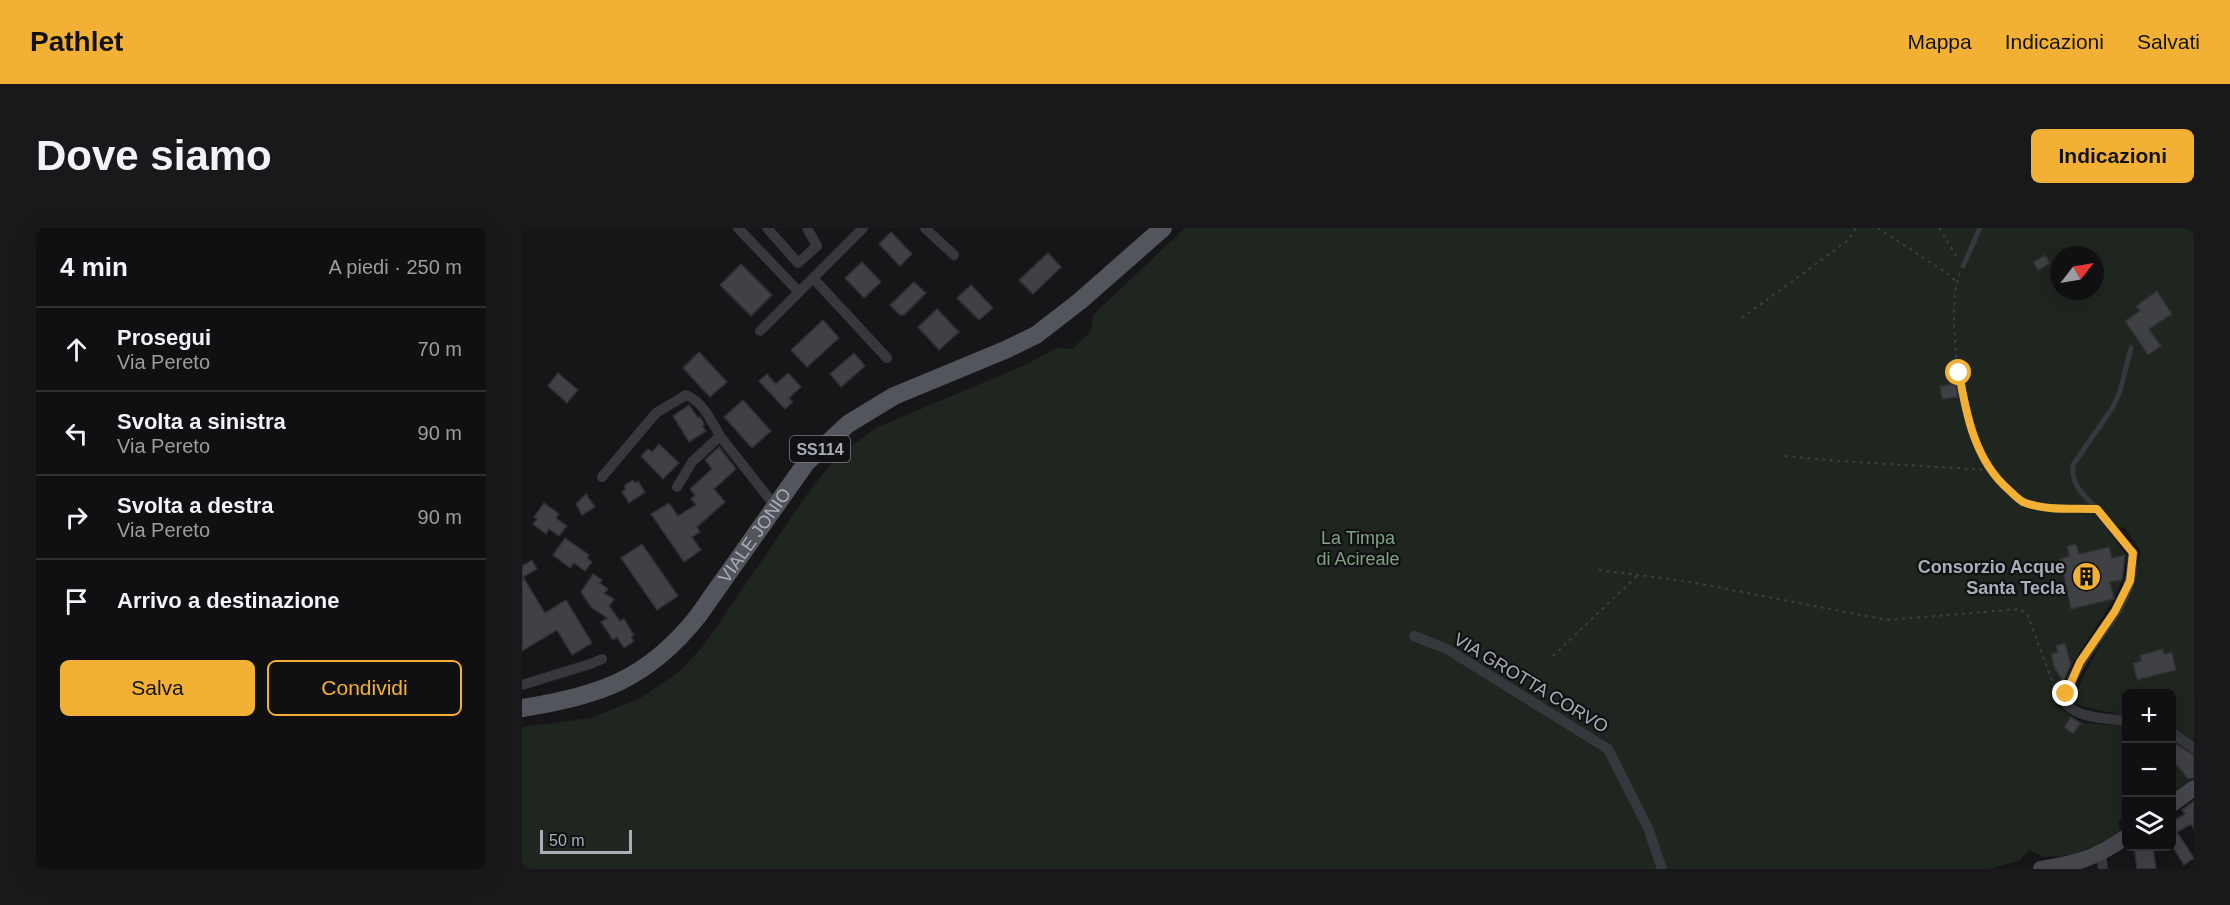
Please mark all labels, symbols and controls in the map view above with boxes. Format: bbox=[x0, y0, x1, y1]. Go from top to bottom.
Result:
text: Pathlet bbox=[30, 26, 123, 57]
text: Mappa bbox=[1908, 30, 1972, 53]
text: Indicazioni bbox=[2005, 30, 2104, 53]
text: Salvati bbox=[2137, 30, 2200, 53]
button: Indicazioni bbox=[2031, 129, 2194, 183]
text: Dove siamo bbox=[36, 132, 272, 179]
north arrow bbox=[2050, 246, 2104, 300]
text: 4 min bbox=[60, 252, 128, 282]
text: A piedi · 250 m bbox=[329, 256, 462, 278]
text: Prosegui bbox=[117, 325, 211, 350]
icon: ahead bbox=[60, 333, 93, 366]
text: 70 m bbox=[418, 338, 462, 360]
text: Via Pereto bbox=[117, 351, 210, 373]
route start bbox=[1945, 359, 1971, 385]
text: Svolta a sinistra bbox=[117, 409, 286, 434]
icon: left bbox=[60, 417, 93, 450]
text: 90 m bbox=[418, 422, 462, 444]
text: Via Pereto bbox=[117, 435, 210, 457]
road number: SS114 bbox=[790, 436, 850, 462]
street label: VIALE JONIO bbox=[715, 484, 795, 587]
text: Svolta a destra bbox=[117, 493, 274, 518]
icon: right bbox=[60, 501, 93, 534]
text: 90 m bbox=[418, 506, 462, 528]
text: Via Pereto bbox=[117, 519, 210, 541]
park label: La Timpa di Acireale bbox=[1316, 528, 1400, 569]
place label: Consorzio Acque Santa Tecla bbox=[1918, 557, 2066, 598]
building icon: Consorzio Acque Santa Tecla bbox=[2070, 561, 2102, 593]
icon: arrive bbox=[60, 585, 93, 618]
text: Arrivo a destinazione bbox=[117, 588, 340, 613]
street label: VIA GROTTA CORVO bbox=[1450, 629, 1612, 737]
button: Salva bbox=[60, 660, 255, 716]
button: Condividi bbox=[267, 660, 462, 716]
route end bbox=[2052, 680, 2078, 706]
map controls bbox=[2122, 689, 2176, 851]
button: + bbox=[2122, 689, 2176, 743]
button: − bbox=[2122, 743, 2176, 797]
button: layers bbox=[2122, 797, 2176, 851]
scale bar bbox=[540, 827, 632, 854]
text: 50 m bbox=[549, 832, 585, 849]

